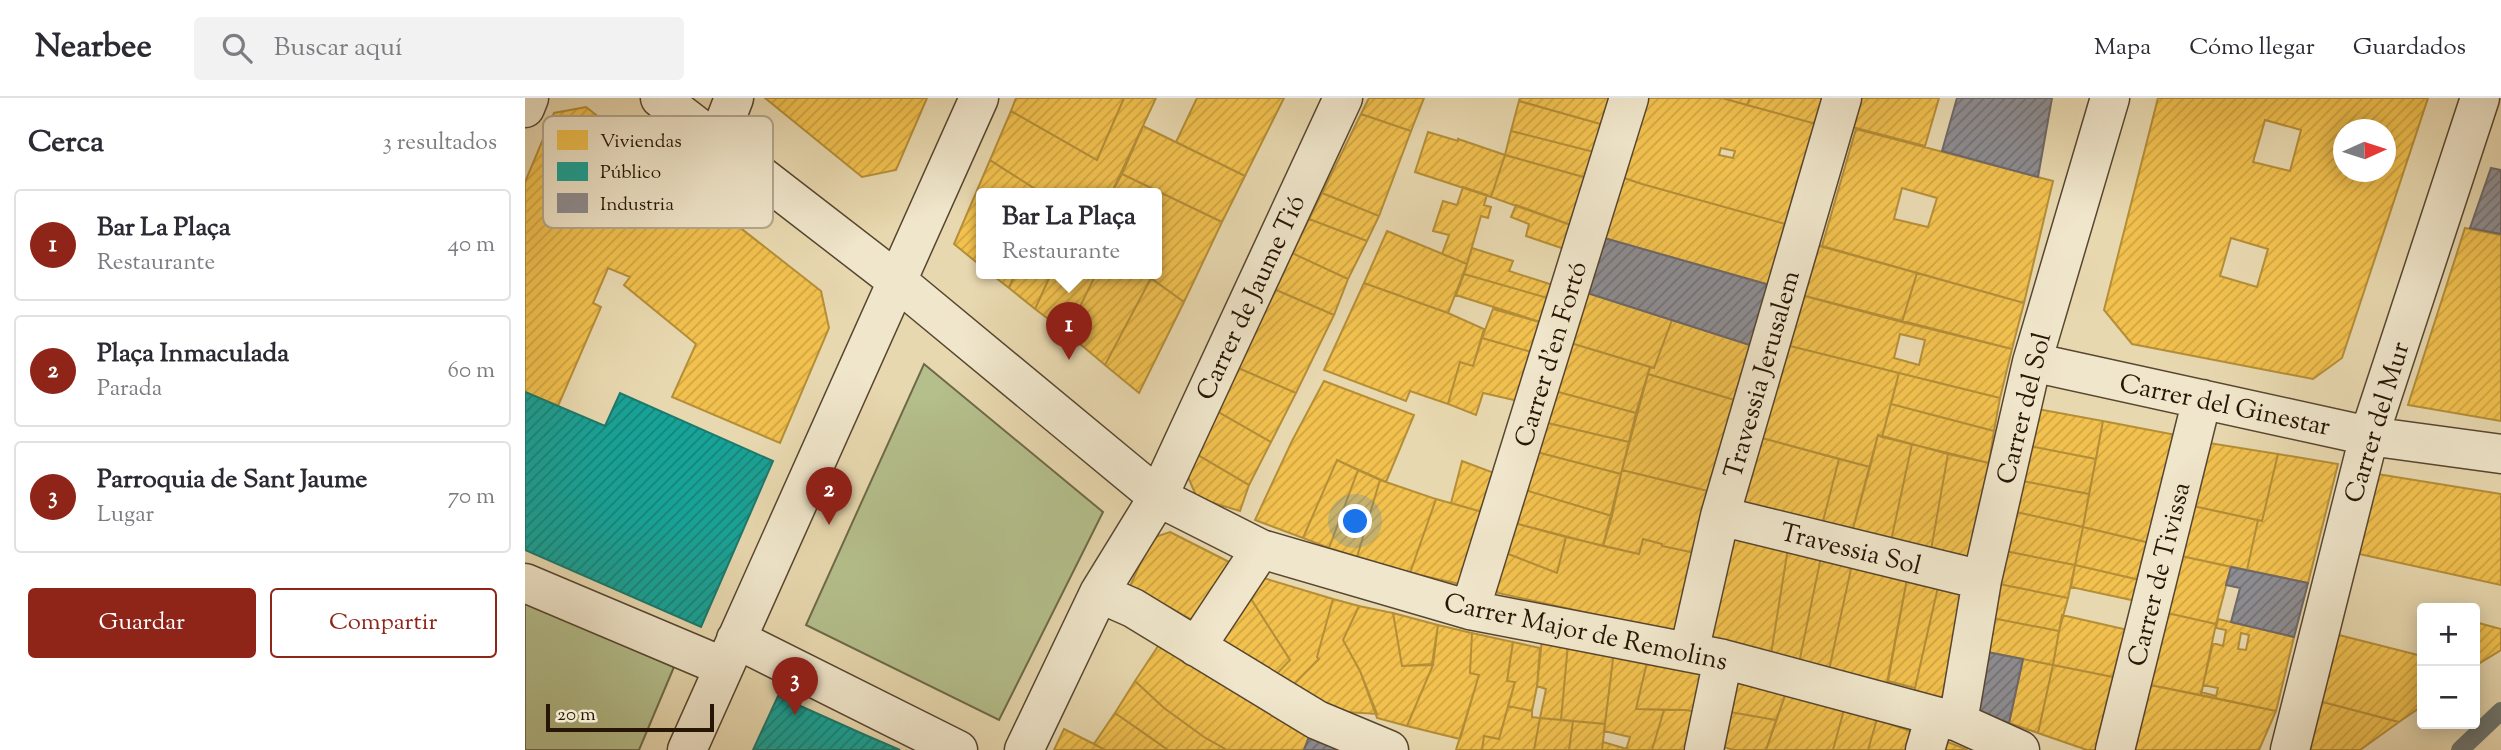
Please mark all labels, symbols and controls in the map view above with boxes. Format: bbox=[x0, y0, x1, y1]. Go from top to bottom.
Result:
search box bbox=[194, 17, 684, 80]
text: Nearbee bbox=[35, 24, 152, 72]
icon: search bbox=[218, 29, 256, 67]
text: Buscar aquí bbox=[274, 30, 402, 67]
text: Mapa bbox=[2094, 31, 2151, 65]
text: Cómo llegar bbox=[2189, 31, 2315, 65]
text: Guardados bbox=[2353, 31, 2466, 65]
legend bbox=[543, 116, 773, 228]
north arrow bbox=[2333, 119, 2396, 182]
text: Cerca bbox=[28, 122, 104, 165]
text: 3 resultados bbox=[382, 127, 497, 160]
text: Viviendas bbox=[600, 129, 682, 156]
text: Público bbox=[600, 160, 661, 187]
popup bbox=[976, 188, 1162, 279]
street label: Carrer de Jaume Tió bbox=[1188, 189, 1316, 407]
text: Industria bbox=[600, 192, 674, 219]
text: Bar La Plaça bbox=[1002, 199, 1136, 236]
text: Bar La Plaça bbox=[97, 210, 231, 247]
text: 1 bbox=[49, 229, 57, 262]
text: 40 m bbox=[448, 229, 495, 262]
text: Restaurante bbox=[1002, 236, 1120, 269]
text: Restaurante bbox=[97, 247, 215, 280]
street label: Carrer d'en Fortó bbox=[1507, 257, 1598, 452]
street label: Travessia Jerusalem bbox=[1716, 266, 1811, 483]
pin: 1 bbox=[1046, 302, 1092, 360]
street label: Carrer del Sol bbox=[1989, 329, 2062, 488]
text: Plaça Inmaculada bbox=[97, 336, 289, 373]
street label: Carrer del Mur bbox=[2336, 337, 2421, 508]
text: 2 bbox=[48, 355, 58, 388]
text: 60 m bbox=[447, 355, 495, 388]
street label: Carrer del Ginestar bbox=[2116, 366, 2334, 447]
text: Parada bbox=[97, 373, 162, 406]
text: Parroquia de Sant Jaume bbox=[97, 462, 367, 499]
pin: 2 bbox=[806, 467, 852, 525]
street label: Carrer de Tivissa bbox=[2120, 478, 2201, 671]
text: 3 bbox=[48, 481, 58, 514]
text: 70 m bbox=[448, 481, 495, 514]
text: Lugar bbox=[97, 499, 154, 532]
your location bbox=[1338, 504, 1372, 538]
street label: Travessia Sol bbox=[1776, 515, 1925, 586]
street label: Carrer Major de Remolins bbox=[1440, 585, 1731, 682]
button: Guardar bbox=[28, 588, 256, 658]
button: Compartir bbox=[270, 588, 497, 658]
map controls bbox=[2417, 603, 2480, 729]
button: + bbox=[2417, 603, 2480, 666]
pin: 3 bbox=[772, 657, 818, 715]
button: − bbox=[2417, 666, 2480, 729]
scale bar bbox=[546, 701, 714, 733]
text: 20 m bbox=[557, 702, 596, 729]

